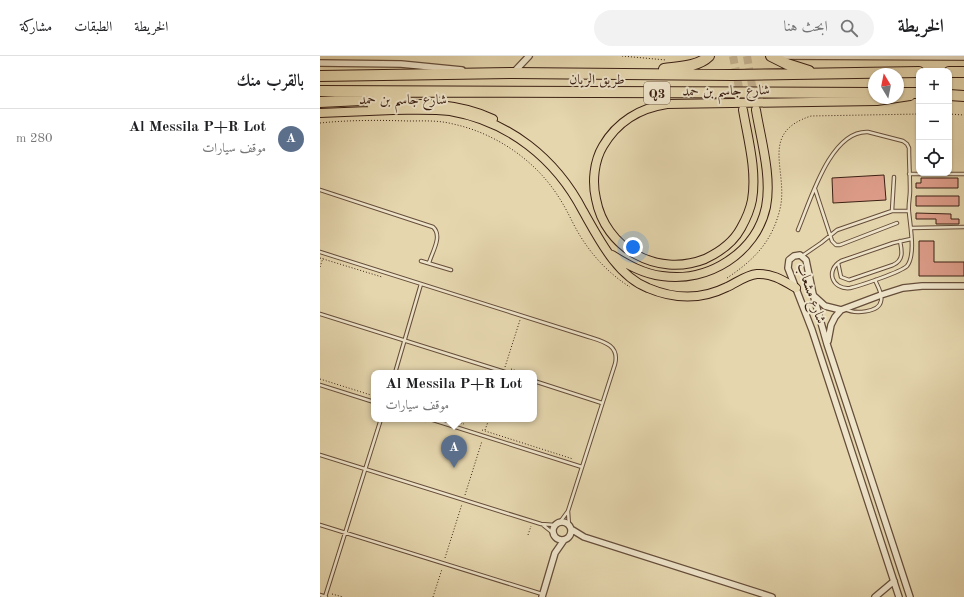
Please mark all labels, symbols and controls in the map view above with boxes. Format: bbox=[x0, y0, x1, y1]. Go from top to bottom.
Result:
search box bbox=[594, 10, 874, 46]
icon: search bbox=[838, 17, 860, 39]
text: الخريطة bbox=[898, 18, 944, 37]
text: مشاركة bbox=[20, 20, 52, 34]
text: الطبقات bbox=[74, 20, 112, 34]
text: الخريطة bbox=[134, 20, 168, 34]
text: ابحث هنا bbox=[784, 20, 828, 35]
north arrow bbox=[868, 68, 904, 104]
map controls bbox=[916, 68, 952, 176]
button: + bbox=[916, 68, 952, 104]
street label: طريق الريان bbox=[569, 72, 625, 88]
text: بالقرب منك bbox=[236, 73, 304, 90]
road number: Q3 bbox=[644, 82, 670, 104]
street label: شارع جاسم بن حمد bbox=[682, 83, 770, 105]
street label: شارع جاسم بن حمد bbox=[359, 93, 447, 113]
button: − bbox=[916, 104, 952, 140]
text: Al Messila P+R Lot bbox=[129, 120, 266, 135]
text: 280 m bbox=[16, 132, 53, 145]
text: A bbox=[286, 132, 296, 145]
button: locate bbox=[916, 140, 952, 176]
text: موقف سيارات bbox=[202, 142, 266, 155]
your location bbox=[623, 237, 643, 257]
street label: شارع مشعاب bbox=[790, 261, 828, 327]
popup bbox=[371, 370, 537, 422]
text: Al Messila P+R Lot bbox=[385, 377, 523, 392]
text: موقف سيارات bbox=[385, 399, 449, 412]
pin: A bbox=[441, 435, 467, 468]

